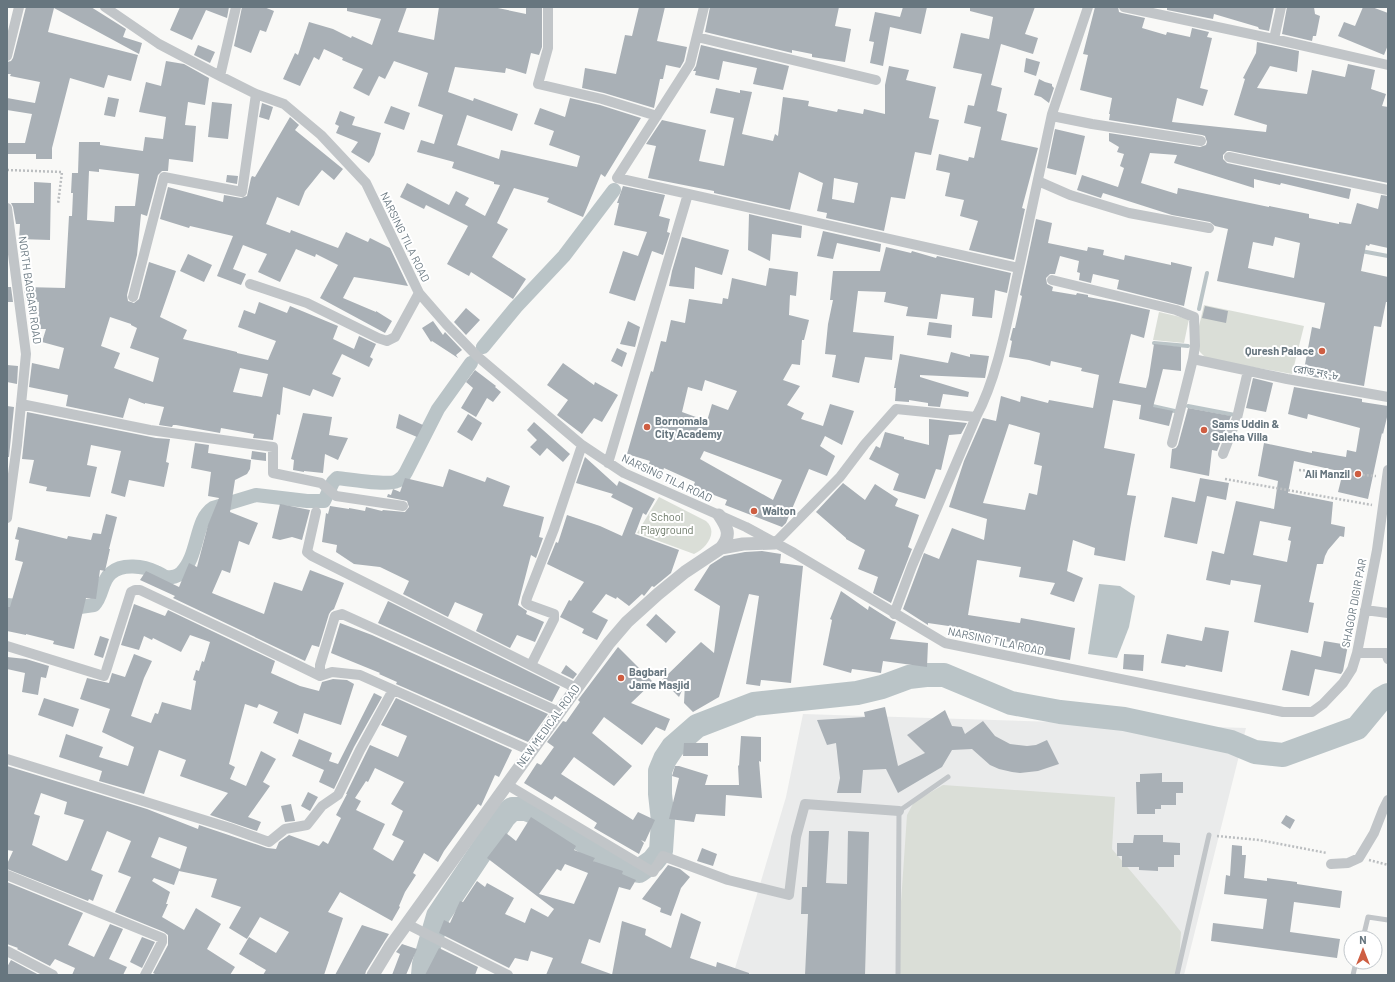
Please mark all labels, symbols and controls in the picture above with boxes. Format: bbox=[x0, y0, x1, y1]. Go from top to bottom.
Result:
street label: NARSING TILA ROAD bbox=[378, 190, 433, 284]
street label: NORTH BAGBARI ROAD bbox=[16, 235, 45, 345]
place label: Quresh Palace bbox=[1245, 344, 1314, 357]
marker: Quresh Palace bbox=[1317, 346, 1327, 356]
street label: রোড নং-৮ bbox=[1292, 361, 1340, 382]
place label: Bornomala City Academy bbox=[655, 414, 723, 440]
place label: Sams Uddin & Saleha Villa bbox=[1212, 417, 1280, 443]
marker: Bornomala City Academy bbox=[642, 422, 652, 432]
marker: Sams Uddin & Saleha Villa bbox=[1199, 425, 1209, 435]
street label: NARSING TILA ROAD bbox=[620, 451, 715, 504]
place label: Ali Manzil bbox=[1305, 467, 1350, 480]
marker: Ali Manzil bbox=[1353, 469, 1363, 479]
place label: Walton bbox=[762, 504, 796, 517]
marker: Walton bbox=[749, 506, 759, 516]
park label: School Playground bbox=[640, 510, 694, 536]
street label: SHAGOR DIGIR PAR bbox=[1338, 557, 1369, 649]
street label: NARSING TILA ROAD bbox=[947, 624, 1046, 657]
place label: Bagbari Jame Masjid bbox=[629, 665, 690, 691]
marker: Bagbari Jame Masjid bbox=[616, 673, 626, 683]
street label: NEW MEDICAL ROAD bbox=[513, 682, 582, 770]
north arrow bbox=[1343, 930, 1383, 970]
text: N bbox=[1359, 933, 1367, 946]

